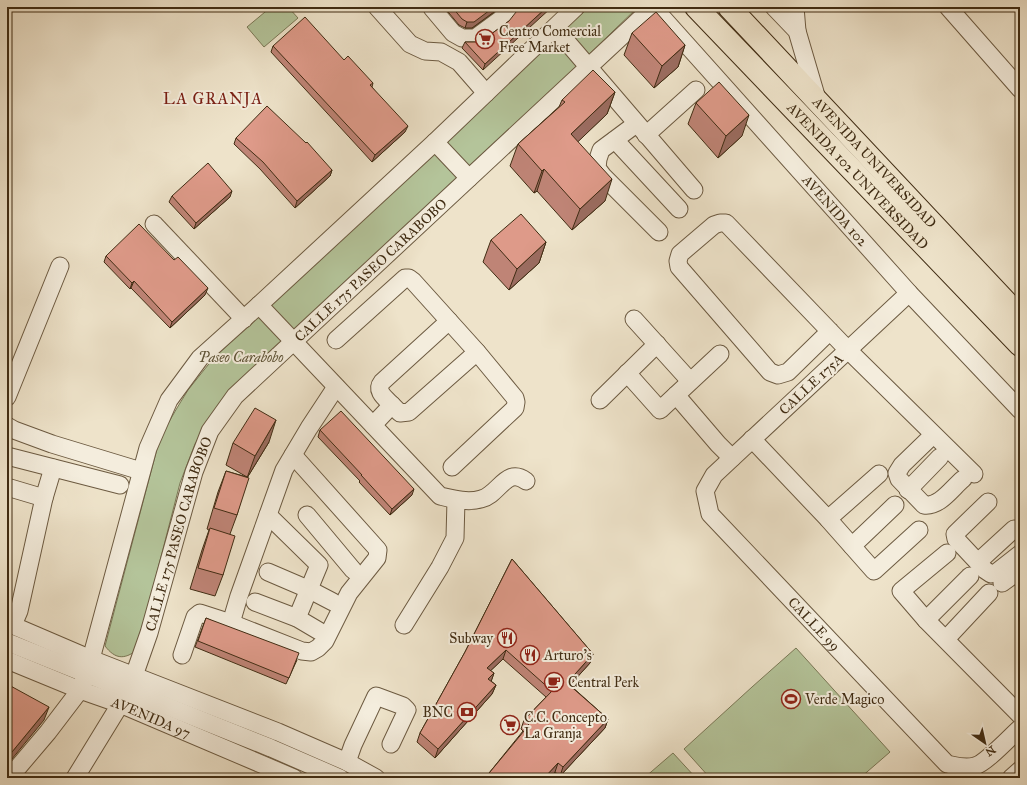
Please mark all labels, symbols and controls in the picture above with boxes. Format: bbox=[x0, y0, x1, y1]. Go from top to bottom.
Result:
place label: Centro Comercial Free Market bbox=[499, 23, 601, 56]
supermarket icon: Centro Comercial Free Market bbox=[474, 28, 496, 50]
district label: LA GRANJA bbox=[163, 89, 263, 109]
street label: AVENIDA UNIVERSIDAD bbox=[808, 93, 940, 232]
street label: AVENIDA 102 UNIVERSIDAD bbox=[784, 99, 932, 253]
street label: AVENIDA 102 bbox=[799, 171, 871, 249]
street label: CALLE 175 PASEO CARABOBO bbox=[291, 195, 451, 345]
park label: Paseo Carabobo bbox=[198, 349, 284, 366]
street label: CALLE 175A bbox=[776, 350, 847, 418]
street label: CALLE 175 PASEO CARABOBO bbox=[142, 434, 216, 633]
street label: CALLE 99 bbox=[784, 594, 843, 655]
restaurant icon: Subway bbox=[496, 627, 518, 649]
place label: Subway bbox=[449, 630, 493, 647]
restaurant icon: Arturo's bbox=[519, 644, 541, 666]
place label: Arturo's bbox=[543, 647, 592, 664]
cafe icon: Central Perk bbox=[543, 671, 565, 693]
place label: Central Perk bbox=[568, 674, 639, 691]
sports icon: Verde Magico bbox=[780, 688, 802, 710]
place label: Verde Magico bbox=[804, 691, 884, 708]
street label: AVENIDA 97 bbox=[108, 693, 193, 742]
bank icon: BNC bbox=[456, 701, 478, 723]
place label: BNC bbox=[423, 704, 453, 721]
place label: C.C. Concepto La Granja bbox=[524, 709, 607, 742]
supermarket icon: C.C. Concepto La Granja bbox=[499, 714, 521, 736]
north arrow bbox=[965, 723, 1005, 763]
text: N bbox=[982, 743, 998, 759]

